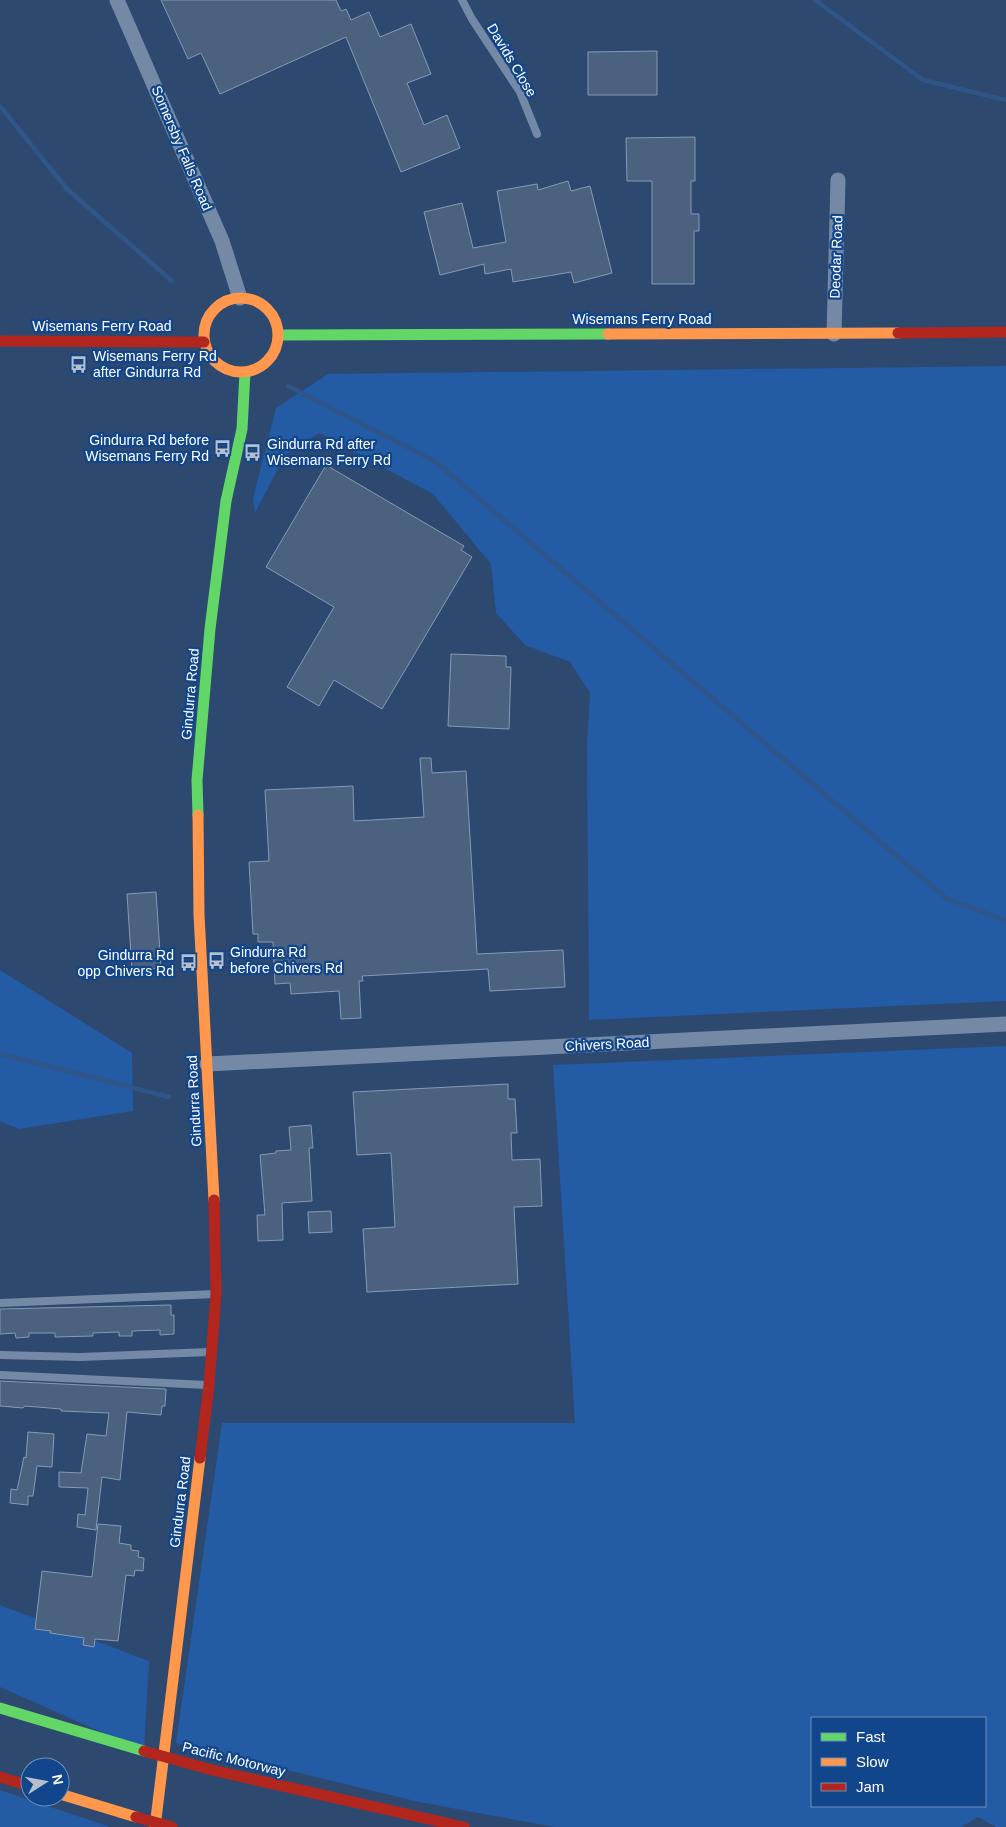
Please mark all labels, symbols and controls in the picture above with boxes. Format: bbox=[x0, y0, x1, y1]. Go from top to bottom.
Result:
street label: Davids Close bbox=[484, 21, 540, 100]
street label: Somersby Falls Road bbox=[148, 83, 216, 213]
street label: Deodar Road bbox=[827, 215, 845, 299]
street label: Wisemans Ferry Road bbox=[572, 311, 712, 327]
street label: Wisemans Ferry Road bbox=[32, 318, 172, 334]
place label: Wisemans Ferry Rd after Gindurra Rd bbox=[93, 348, 217, 380]
bus stop icon: Wisemans Ferry Rd after Gindurra Rd bbox=[69, 354, 89, 374]
place label: Gindurra Rd before Wisemans Ferry Rd bbox=[85, 432, 209, 464]
place label: Gindurra Rd after Wisemans Ferry Rd bbox=[267, 436, 391, 468]
bus stop icon: Gindurra Rd before Wisemans Ferry Rd bbox=[213, 438, 233, 458]
bus stop icon: Gindurra Rd after Wisemans Ferry Rd bbox=[243, 442, 263, 462]
street label: Gindurra Road bbox=[178, 648, 202, 740]
place label: Gindurra Rd before Chivers Rd bbox=[230, 944, 343, 976]
place label: Gindurra Rd opp Chivers Rd bbox=[78, 947, 174, 979]
bus stop icon: Gindurra Rd before Chivers Rd bbox=[206, 950, 226, 970]
bus stop icon: Gindurra Rd opp Chivers Rd bbox=[178, 953, 198, 973]
street label: Chivers Road bbox=[564, 1034, 650, 1054]
street label: Gindurra Road bbox=[184, 1055, 204, 1147]
street label: Gindurra Road bbox=[166, 1455, 194, 1549]
legend bbox=[811, 1717, 986, 1807]
text: Fast bbox=[856, 1728, 886, 1745]
street label: Pacific Motorway bbox=[181, 1738, 287, 1780]
text: Slow bbox=[856, 1753, 889, 1770]
north arrow bbox=[20, 1757, 70, 1807]
text: N bbox=[49, 1773, 67, 1786]
text: Jam bbox=[856, 1778, 884, 1795]

